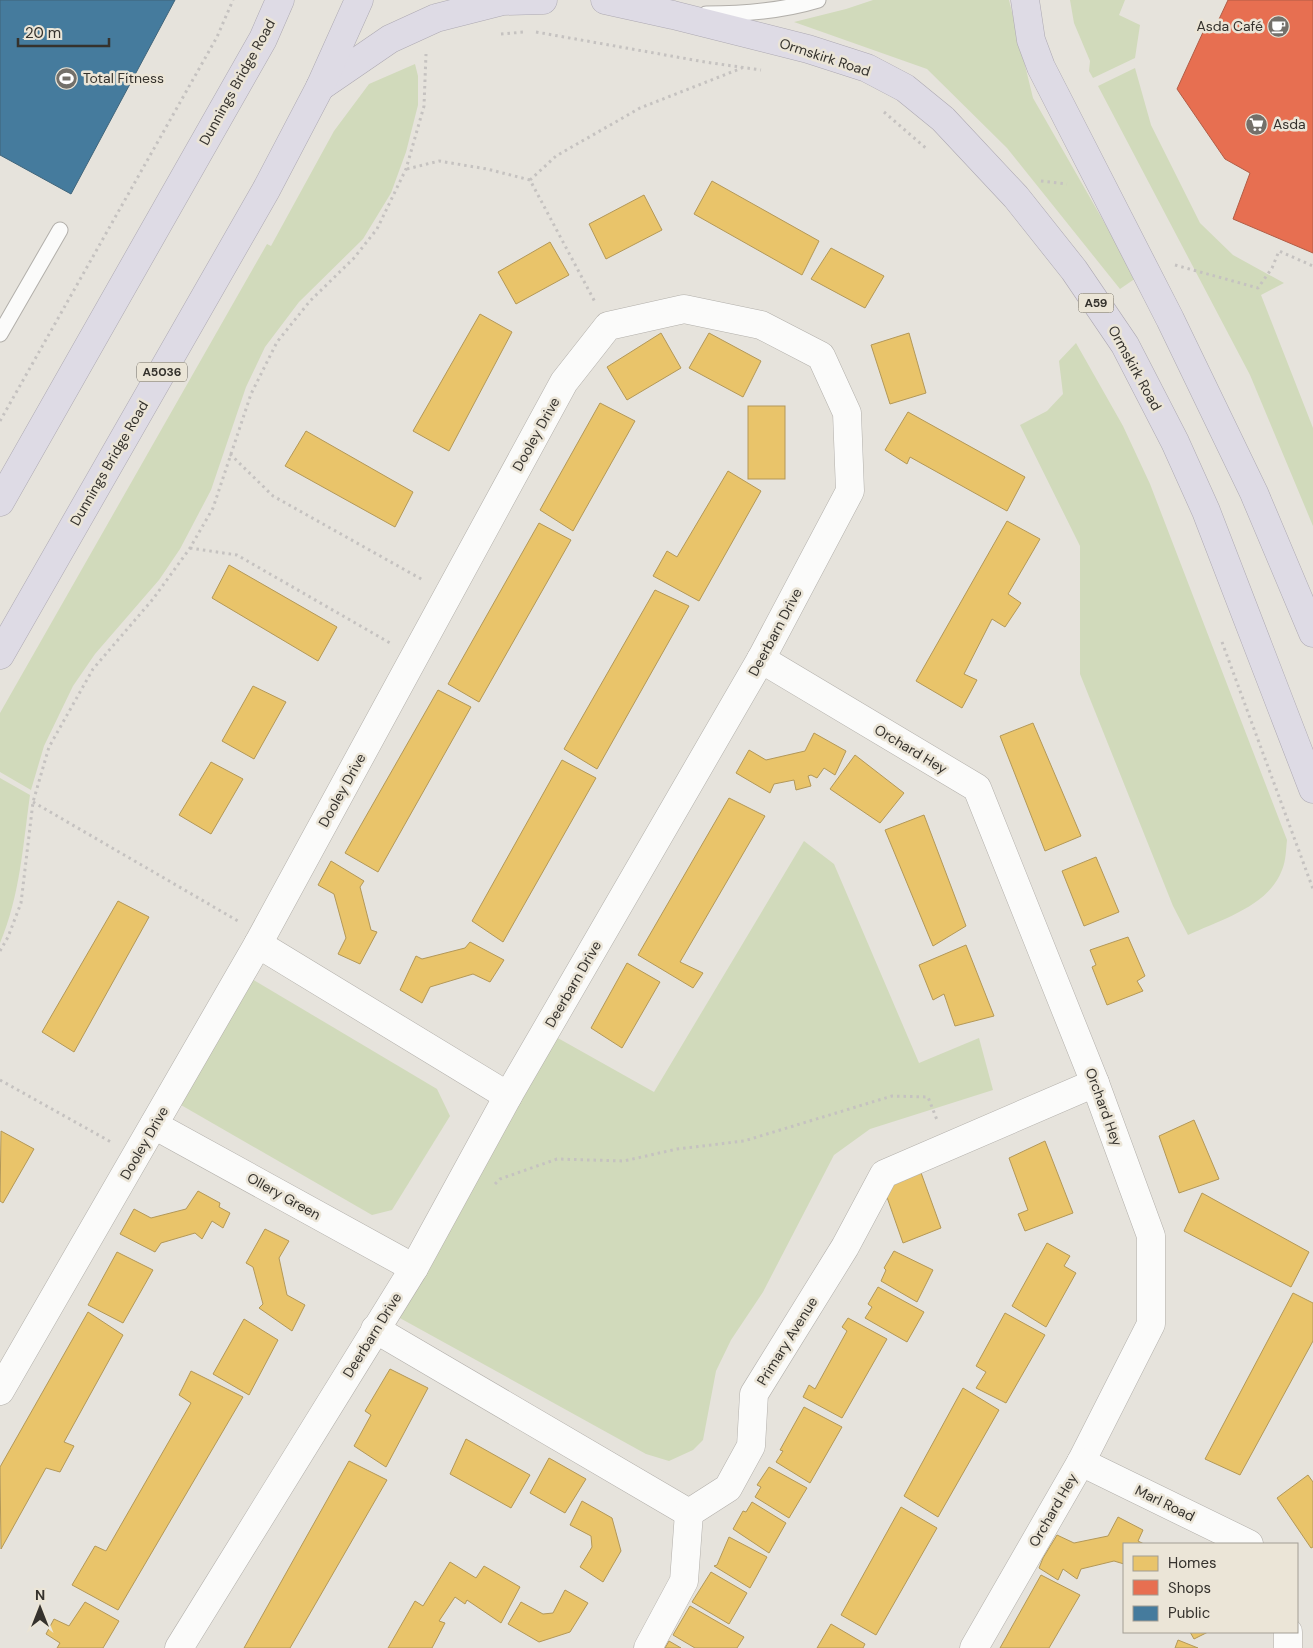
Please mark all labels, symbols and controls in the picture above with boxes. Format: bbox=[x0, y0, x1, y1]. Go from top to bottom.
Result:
cafe icon: Asda Café bbox=[1267, 14, 1291, 38]
scale bar bbox=[18, 15, 109, 47]
street label: Dunnings Bridge Road bbox=[195, 16, 279, 148]
place label: Asda Café bbox=[1196, 17, 1263, 35]
text: 20 m bbox=[25, 23, 61, 43]
street label: Ormskirk Road bbox=[777, 34, 873, 80]
sports icon: Total Fitness bbox=[55, 66, 79, 90]
place label: Total Fitness bbox=[83, 69, 164, 87]
supermarket icon: Asda bbox=[1245, 112, 1269, 136]
place label: Asda bbox=[1273, 115, 1306, 133]
road number: A59 bbox=[1078, 294, 1114, 312]
street label: Ormskirk Road bbox=[1104, 322, 1166, 414]
road number: A5036 bbox=[137, 362, 187, 382]
street label: Dooley Drive bbox=[508, 394, 564, 474]
street label: Dunnings Bridge Road bbox=[66, 397, 152, 529]
street label: Deerbarn Drive bbox=[744, 585, 806, 679]
street label: Orchard Hey bbox=[871, 720, 951, 778]
street label: Dooley Drive bbox=[314, 750, 370, 830]
street label: Deerbarn Drive bbox=[541, 937, 605, 1031]
street label: Orchard Hey bbox=[1082, 1065, 1127, 1149]
street label: Dooley Drive bbox=[116, 1103, 172, 1183]
street label: Ollery Green bbox=[244, 1168, 324, 1224]
street label: Deerbarn Drive bbox=[339, 1289, 405, 1381]
street label: Primary Avenue bbox=[753, 1293, 821, 1389]
street label: Orchard Hey bbox=[1025, 1470, 1081, 1550]
street label: Marl Road bbox=[1132, 1481, 1198, 1525]
legend bbox=[1123, 1543, 1298, 1633]
text: Homes bbox=[1168, 1553, 1217, 1573]
text: Shops bbox=[1168, 1578, 1211, 1598]
north arrow bbox=[15, 1583, 65, 1633]
text: N bbox=[35, 1586, 45, 1604]
text: Public bbox=[1168, 1603, 1210, 1623]

